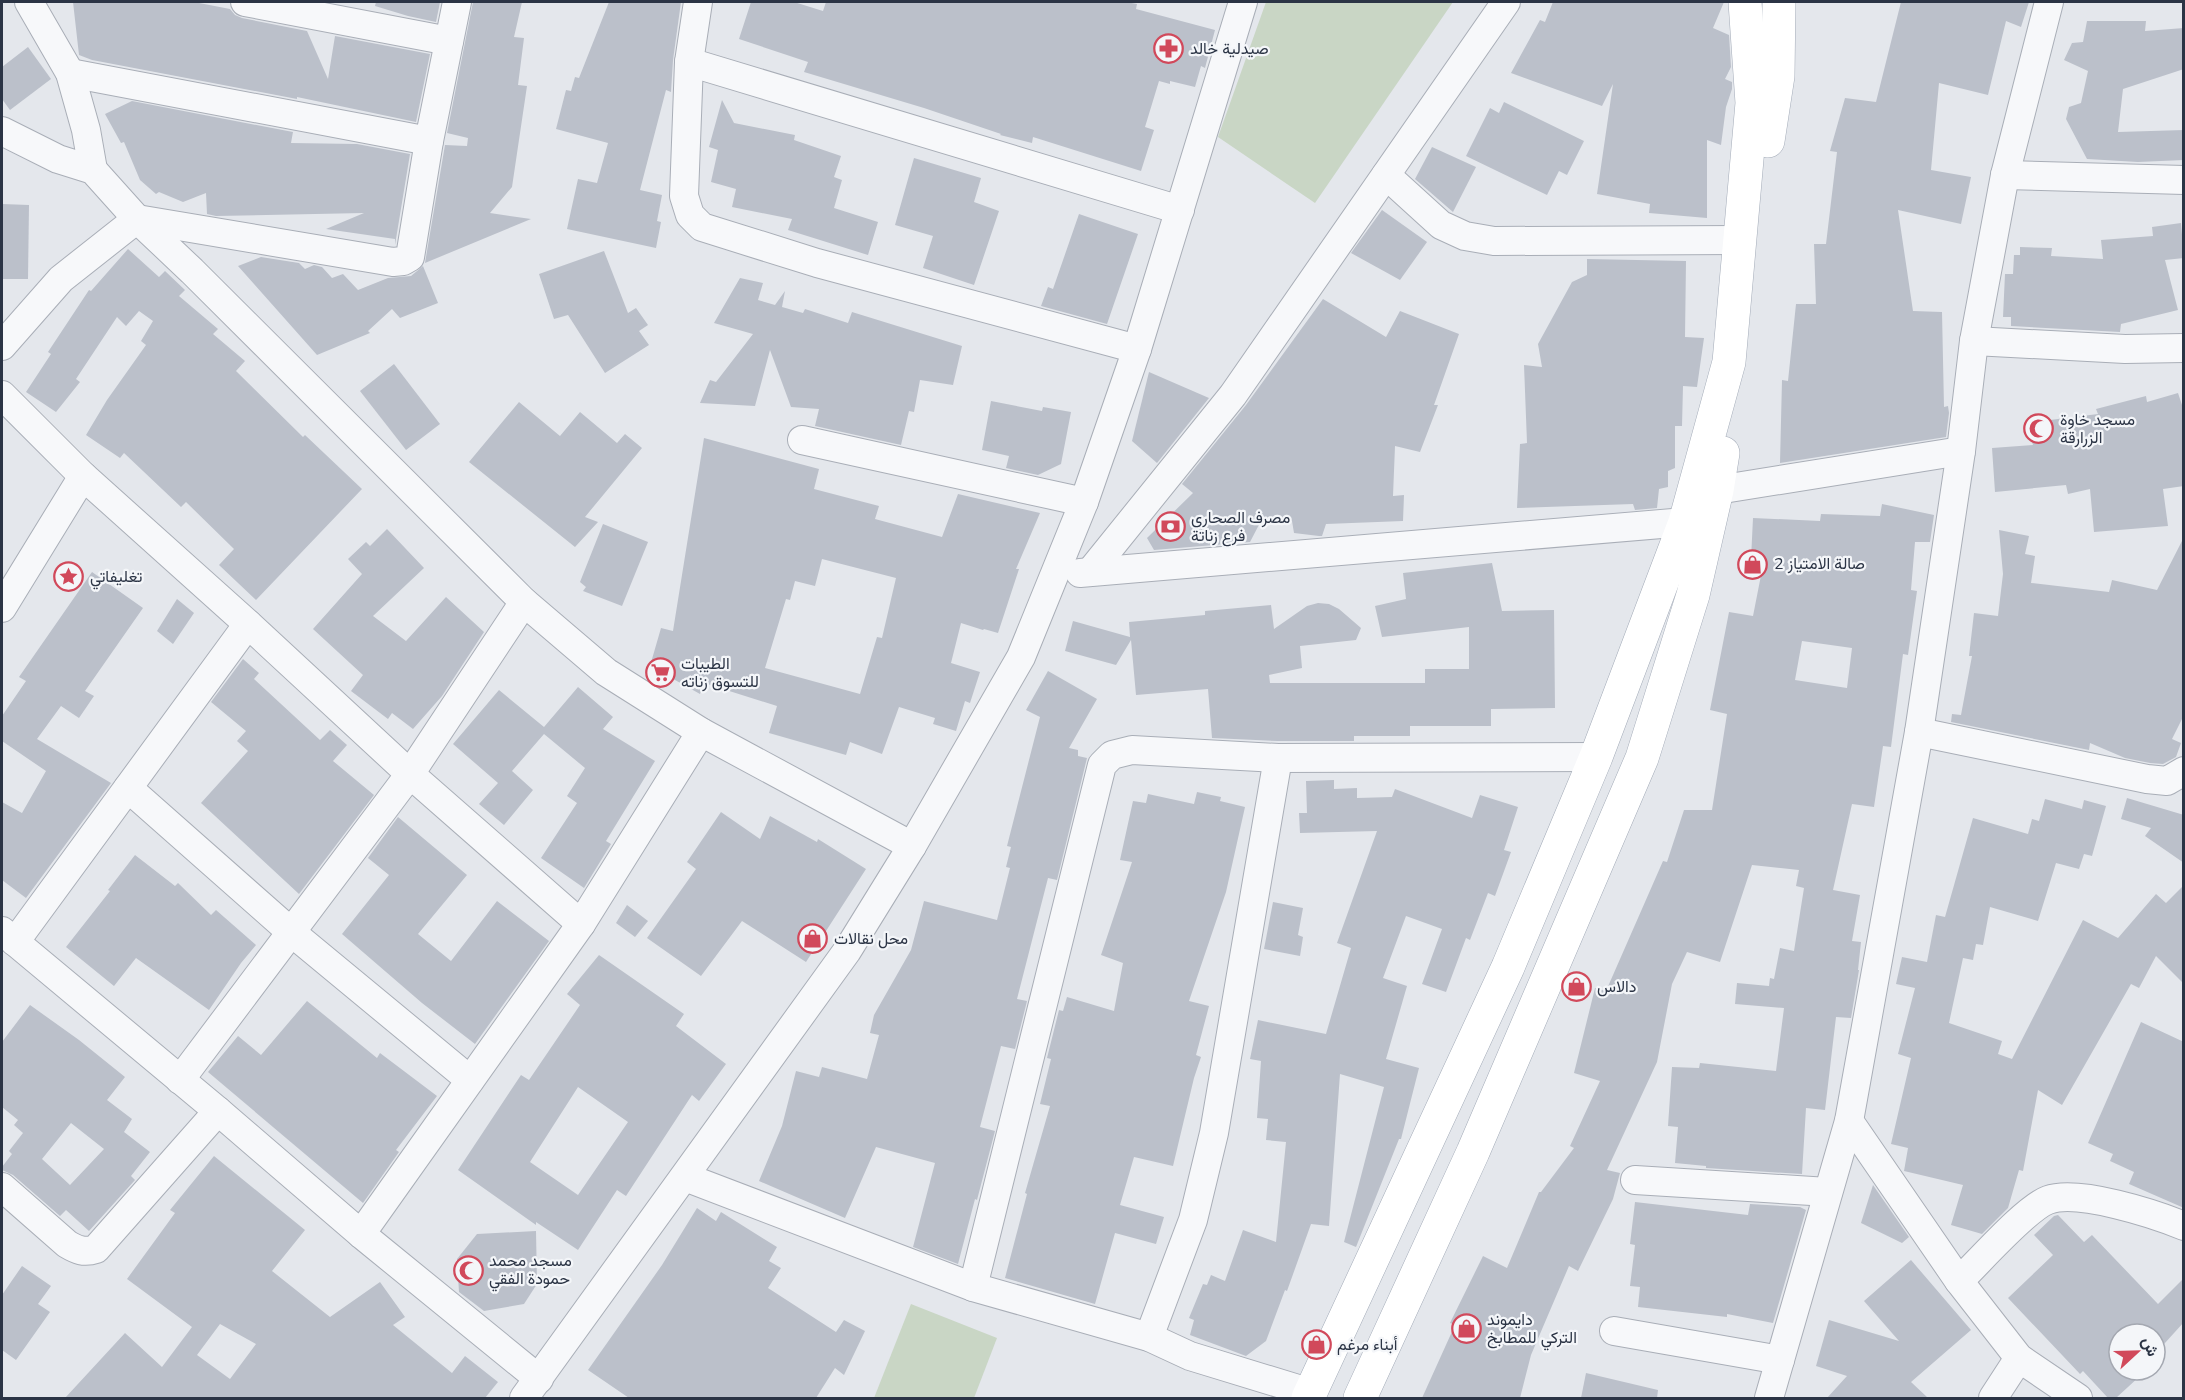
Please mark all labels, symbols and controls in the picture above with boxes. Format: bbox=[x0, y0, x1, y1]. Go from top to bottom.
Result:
pharmacy icon: صيدلية خالد bbox=[1153, 33, 1185, 65]
place label: صيدلية خالد bbox=[1190, 38, 1269, 60]
place label: مسجد خاوة الزرارقة bbox=[2060, 409, 2135, 449]
mosque icon: مسجد خاوة الزرارقة bbox=[2023, 413, 2055, 445]
place label: مصرف الصحارى فرع زناتة bbox=[1191, 507, 1290, 547]
bank icon: مصرف الصحارى فرع زناتة bbox=[1154, 511, 1186, 543]
shop icon: صالة الامتياز 2 bbox=[1737, 548, 1769, 580]
place label: صالة الامتياز 2 bbox=[1774, 553, 1865, 575]
place icon: تغليفاتي bbox=[53, 561, 85, 593]
place label: تغليفاتي bbox=[90, 566, 142, 590]
place label: الطيبات للتسوق زناته bbox=[681, 653, 759, 693]
supermarket icon: الطيبات للتسوق زناته bbox=[644, 657, 676, 689]
shop icon: محل نقالات bbox=[797, 923, 829, 955]
place label: محل نقالات bbox=[834, 928, 908, 950]
shop icon: دالاس bbox=[1560, 971, 1592, 1003]
place label: دالاس bbox=[1597, 976, 1636, 998]
place label: مسجد محمد حمودة الفقي bbox=[489, 1250, 572, 1292]
mosque icon: مسجد محمد حمودة الفقي bbox=[452, 1254, 484, 1286]
place label: دايموند التركي للمطابخ bbox=[1487, 1309, 1577, 1351]
shop icon: دايموند التركي للمطابخ bbox=[1450, 1313, 1482, 1345]
north arrow bbox=[2107, 1322, 2167, 1382]
shop icon: أبناء مرغم bbox=[1300, 1329, 1332, 1361]
place label: أبناء مرغم bbox=[1337, 1334, 1398, 1356]
text: ش bbox=[2136, 1334, 2164, 1360]

